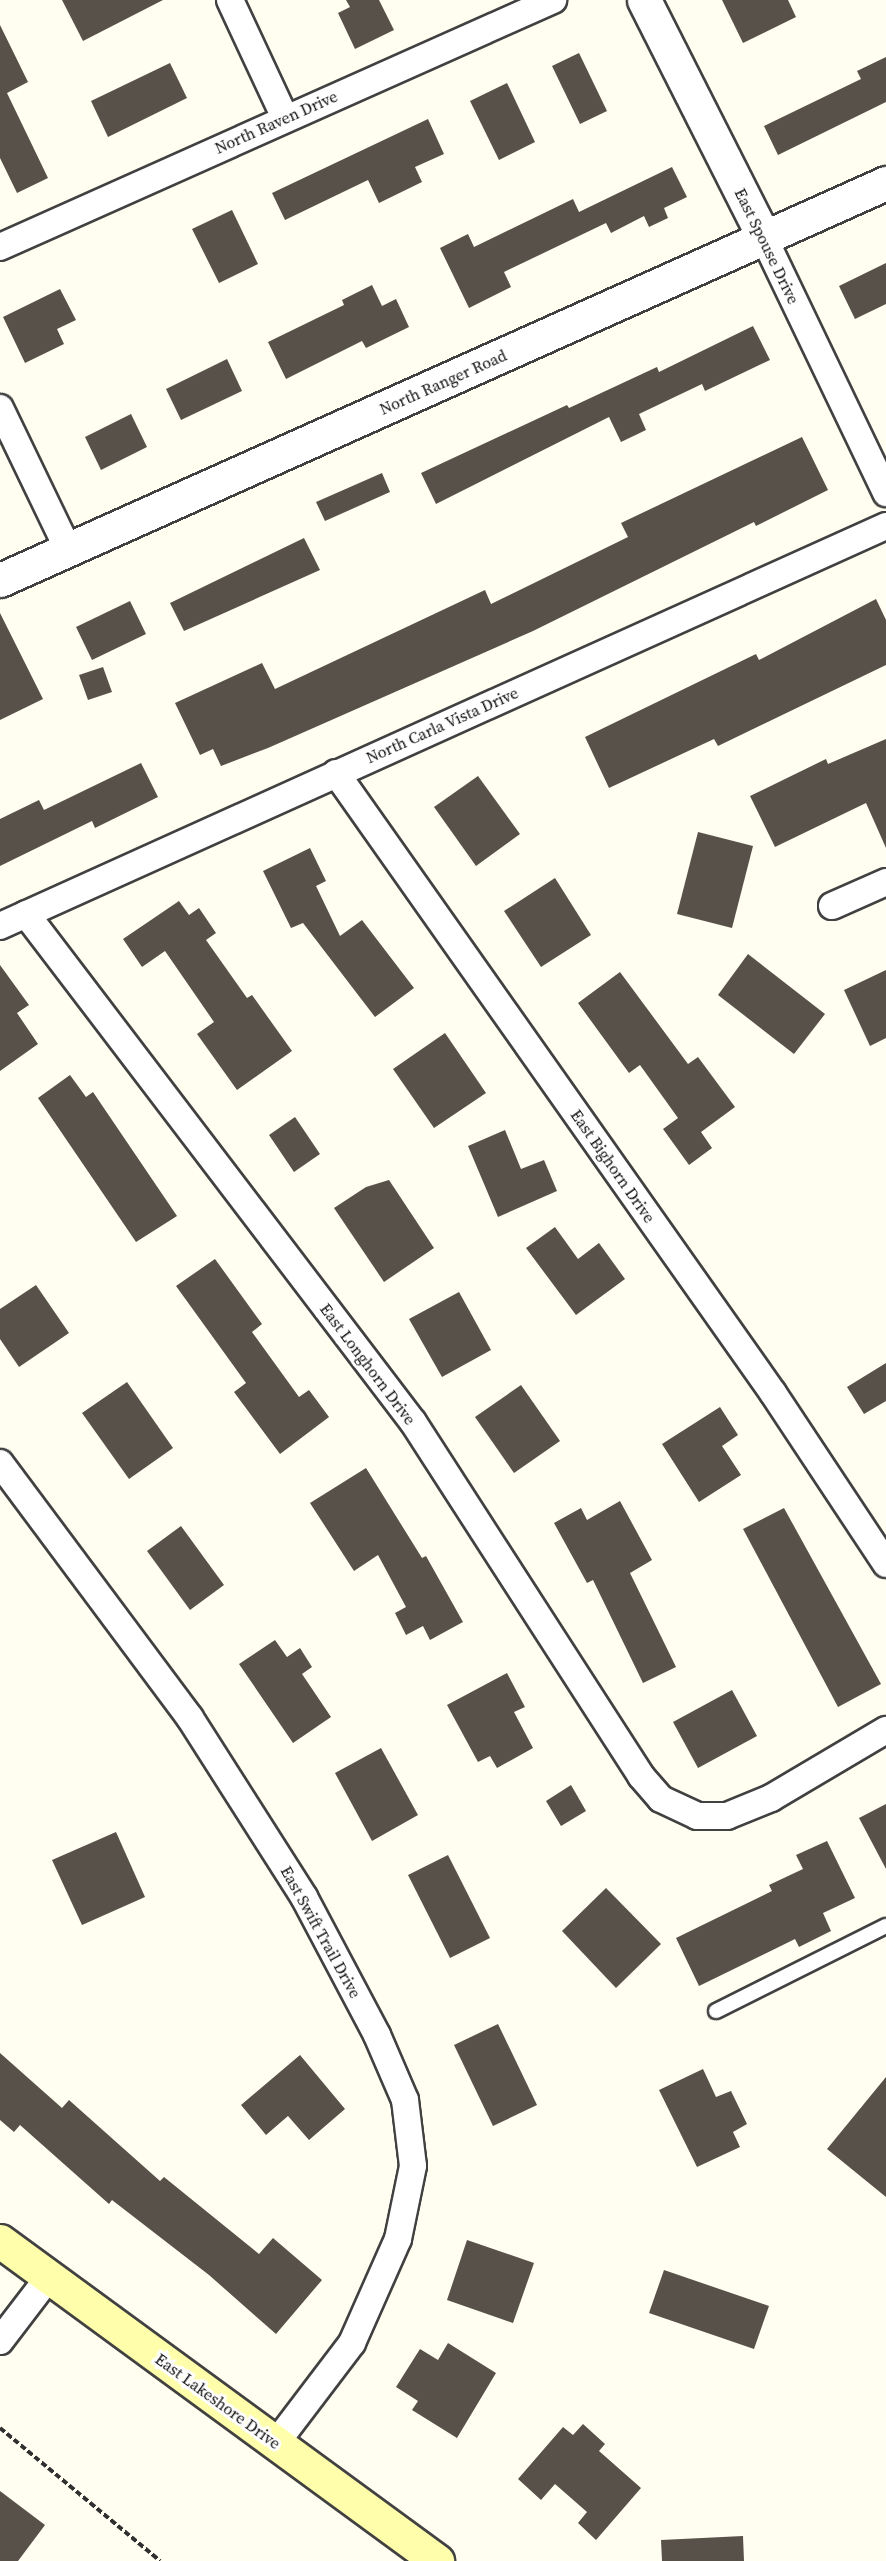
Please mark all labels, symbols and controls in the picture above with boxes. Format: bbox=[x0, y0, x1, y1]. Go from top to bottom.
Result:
street label: North Raven Drive bbox=[212, 86, 340, 158]
street label: East Spouse Drive bbox=[731, 185, 803, 307]
street label: North Ranger Road bbox=[376, 345, 510, 419]
street label: North Carla Vista Drive bbox=[363, 683, 521, 767]
street label: East Bighorn Drive bbox=[567, 1106, 659, 1226]
street label: East Longhorn Drive bbox=[316, 1300, 420, 1428]
street label: East Swift Trail Drive bbox=[277, 1862, 365, 2002]
street label: East Lakeshore Drive bbox=[152, 2349, 284, 2453]

